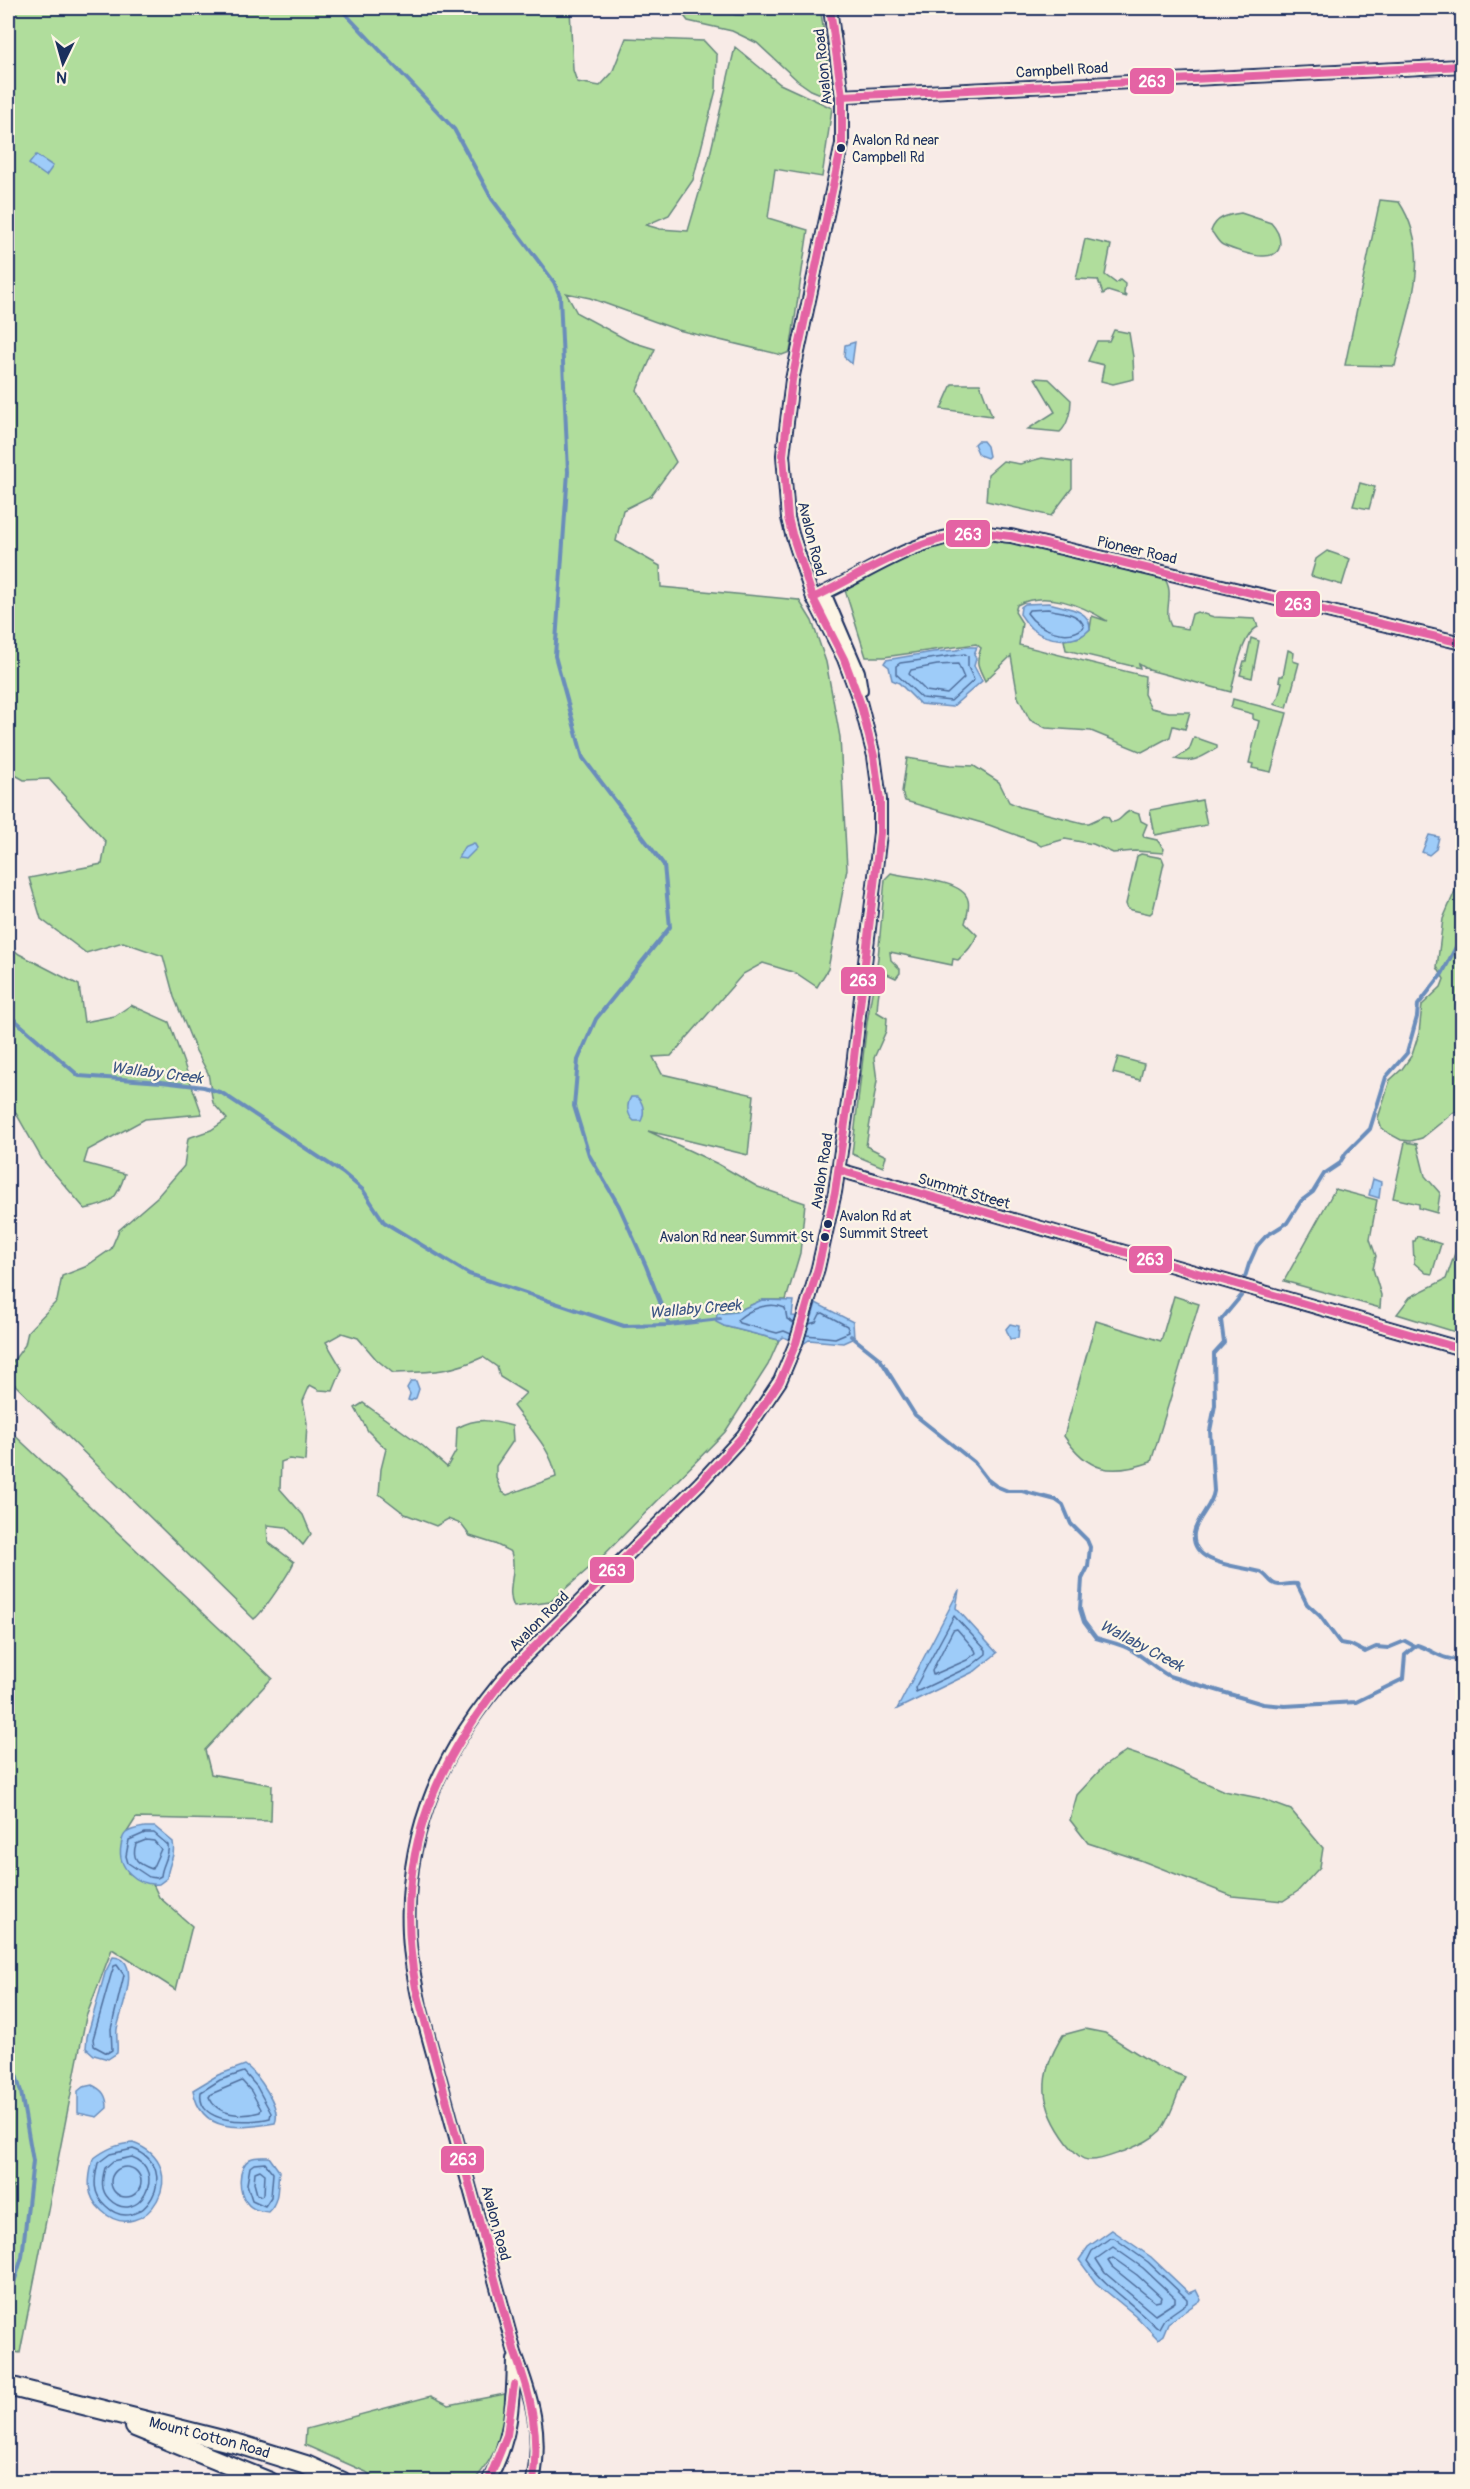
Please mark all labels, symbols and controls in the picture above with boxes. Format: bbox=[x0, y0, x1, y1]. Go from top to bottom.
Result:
street label: Avalon Road bbox=[810, 28, 837, 106]
north arrow bbox=[33, 33, 93, 93]
street label: Campbell Road bbox=[1015, 59, 1109, 82]
text: N bbox=[55, 66, 68, 87]
line badge: 263 bbox=[1129, 67, 1175, 95]
text: 263 bbox=[1138, 72, 1166, 92]
place label: Avalon Rd near Campbell Rd bbox=[852, 132, 939, 166]
marker: Avalon Rd near Campbell Rd bbox=[835, 142, 847, 154]
street label: Avalon Road bbox=[793, 500, 830, 579]
line badge: 263 bbox=[945, 519, 991, 548]
text: 263 bbox=[954, 525, 982, 545]
street label: Pioneer Road bbox=[1095, 532, 1179, 569]
line badge: 263 bbox=[1275, 590, 1321, 618]
text: 263 bbox=[1284, 595, 1312, 615]
line badge: 263 bbox=[840, 966, 886, 995]
text: 263 bbox=[849, 971, 877, 991]
water label: Wallaby Creek bbox=[110, 1057, 205, 1089]
street label: Avalon Road bbox=[807, 1132, 838, 1211]
street label: Summit Street bbox=[916, 1169, 1013, 1214]
place label: Avalon Rd at Summit Street bbox=[839, 1208, 928, 1242]
marker: Avalon Rd at Summit Street bbox=[822, 1218, 834, 1230]
place label: Avalon Rd near Summit St bbox=[659, 1229, 814, 1246]
marker: Avalon Rd near Summit St bbox=[819, 1231, 831, 1243]
line badge: 263 bbox=[1128, 1245, 1173, 1274]
text: 263 bbox=[1136, 1250, 1164, 1270]
water label: Wallaby Creek bbox=[648, 1295, 743, 1323]
line badge: 263 bbox=[589, 1556, 635, 1584]
text: 263 bbox=[598, 1561, 626, 1581]
street label: Avalon Road bbox=[505, 1587, 573, 1655]
water label: Wallaby Creek bbox=[1096, 1615, 1188, 1677]
line badge: 263 bbox=[440, 2145, 485, 2174]
text: 263 bbox=[449, 2150, 477, 2170]
street label: Avalon Road bbox=[476, 2184, 515, 2263]
street label: Mount Cotton Road bbox=[147, 2413, 272, 2463]

